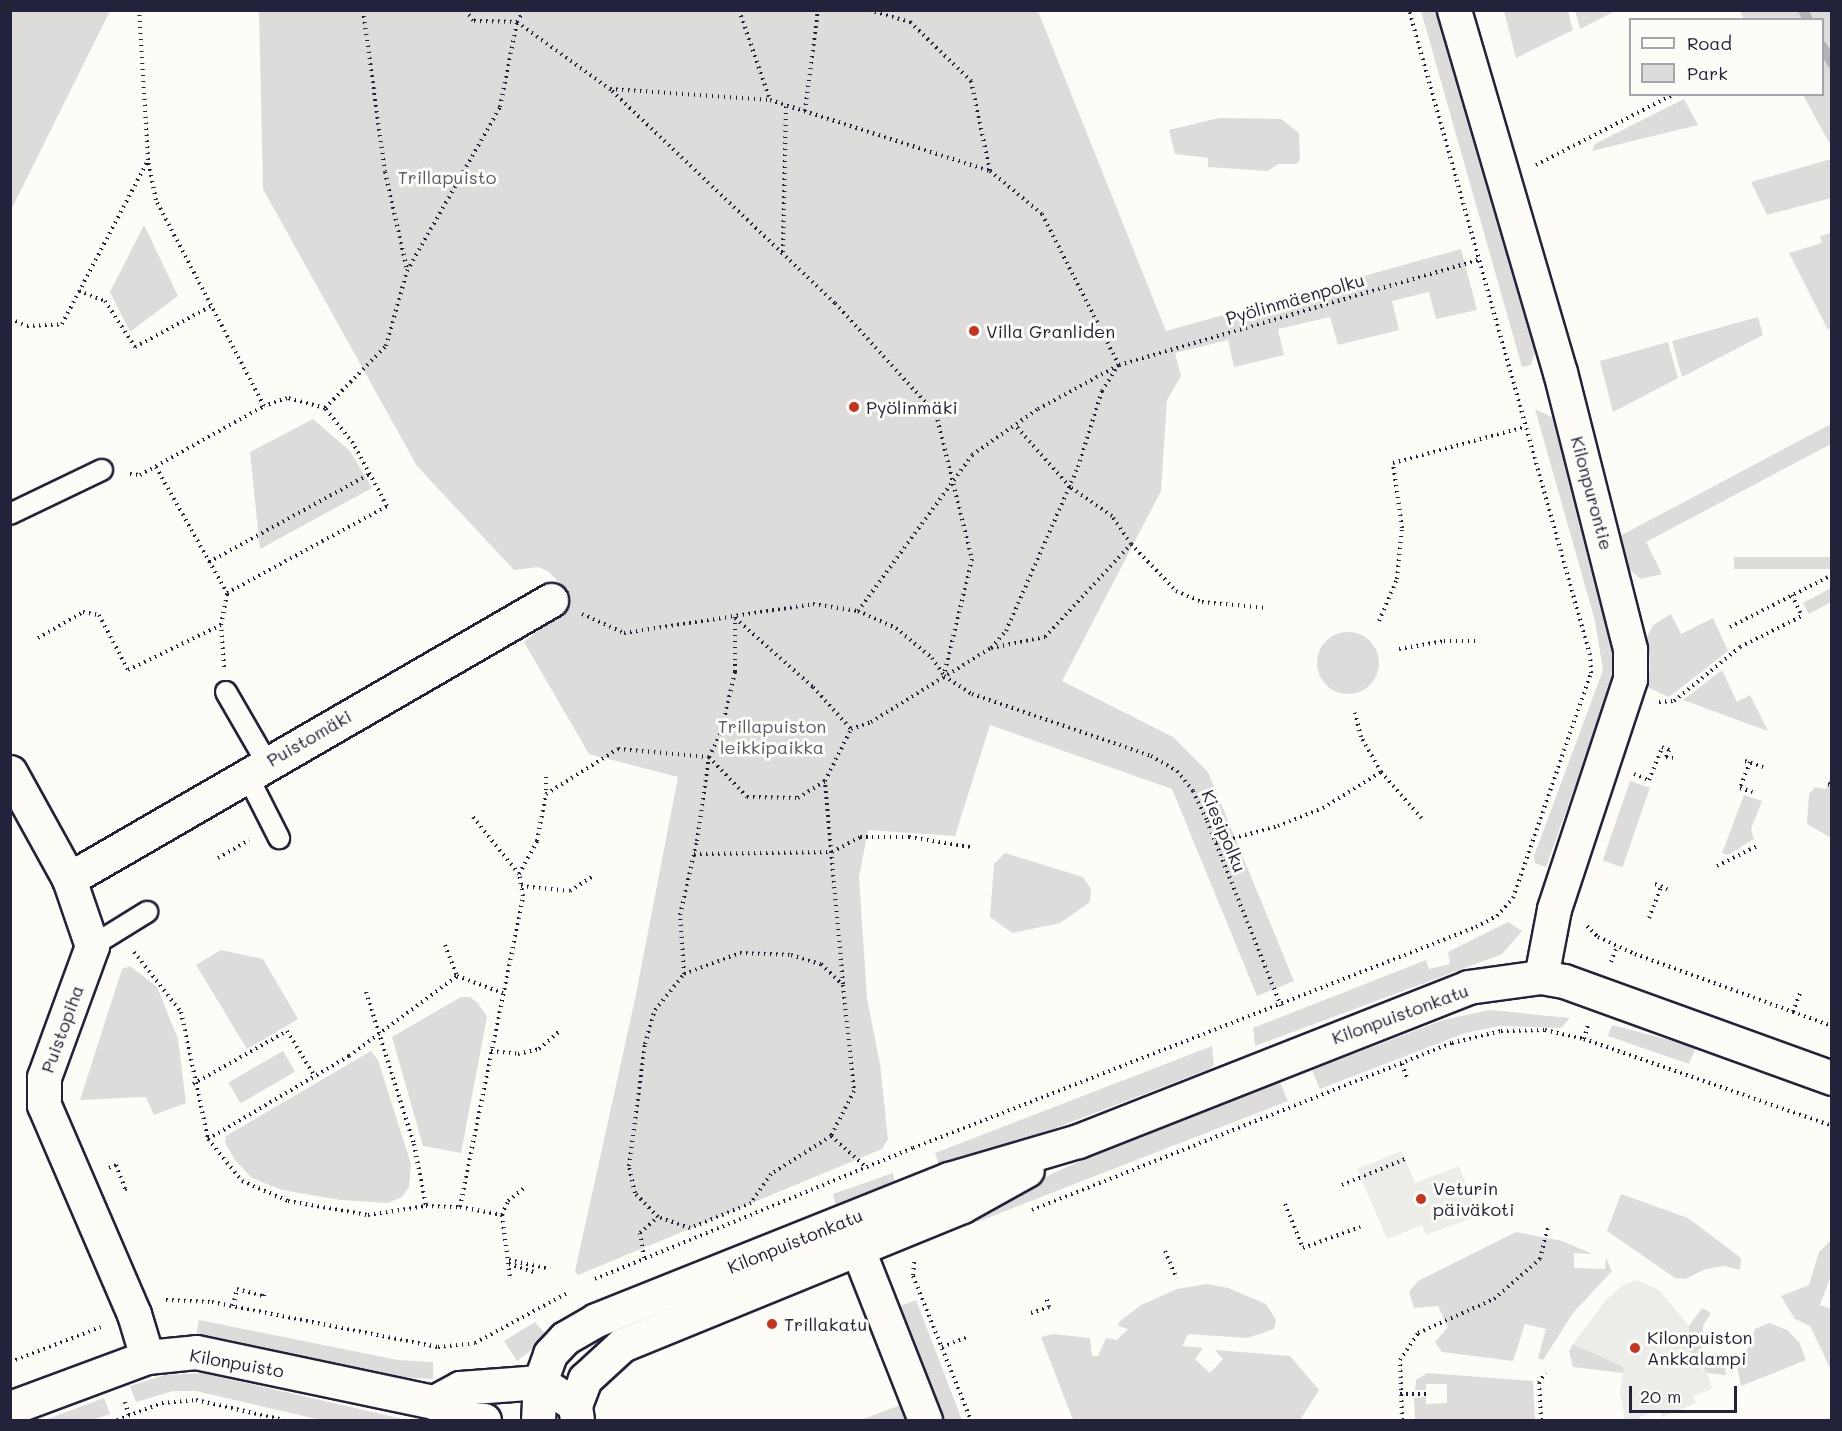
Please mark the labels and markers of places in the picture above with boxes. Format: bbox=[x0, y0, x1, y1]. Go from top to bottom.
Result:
place label: Villa Granliden bbox=[986, 320, 1115, 342]
marker: Villa Granliden bbox=[967, 324, 981, 338]
place label: Pyölinmäki bbox=[866, 396, 958, 418]
marker: Pyölinmäki bbox=[847, 400, 861, 414]
place label: Veturin päiväkoti bbox=[1433, 1178, 1515, 1220]
marker: Veturin päiväkoti bbox=[1414, 1192, 1428, 1206]
place label: Trillakatu bbox=[784, 1313, 867, 1335]
marker: Trillakatu bbox=[765, 1317, 779, 1331]
place label: Kilonpuiston Ankkalampi bbox=[1647, 1327, 1752, 1370]
marker: Kilonpuiston Ankkalampi bbox=[1628, 1341, 1642, 1355]

